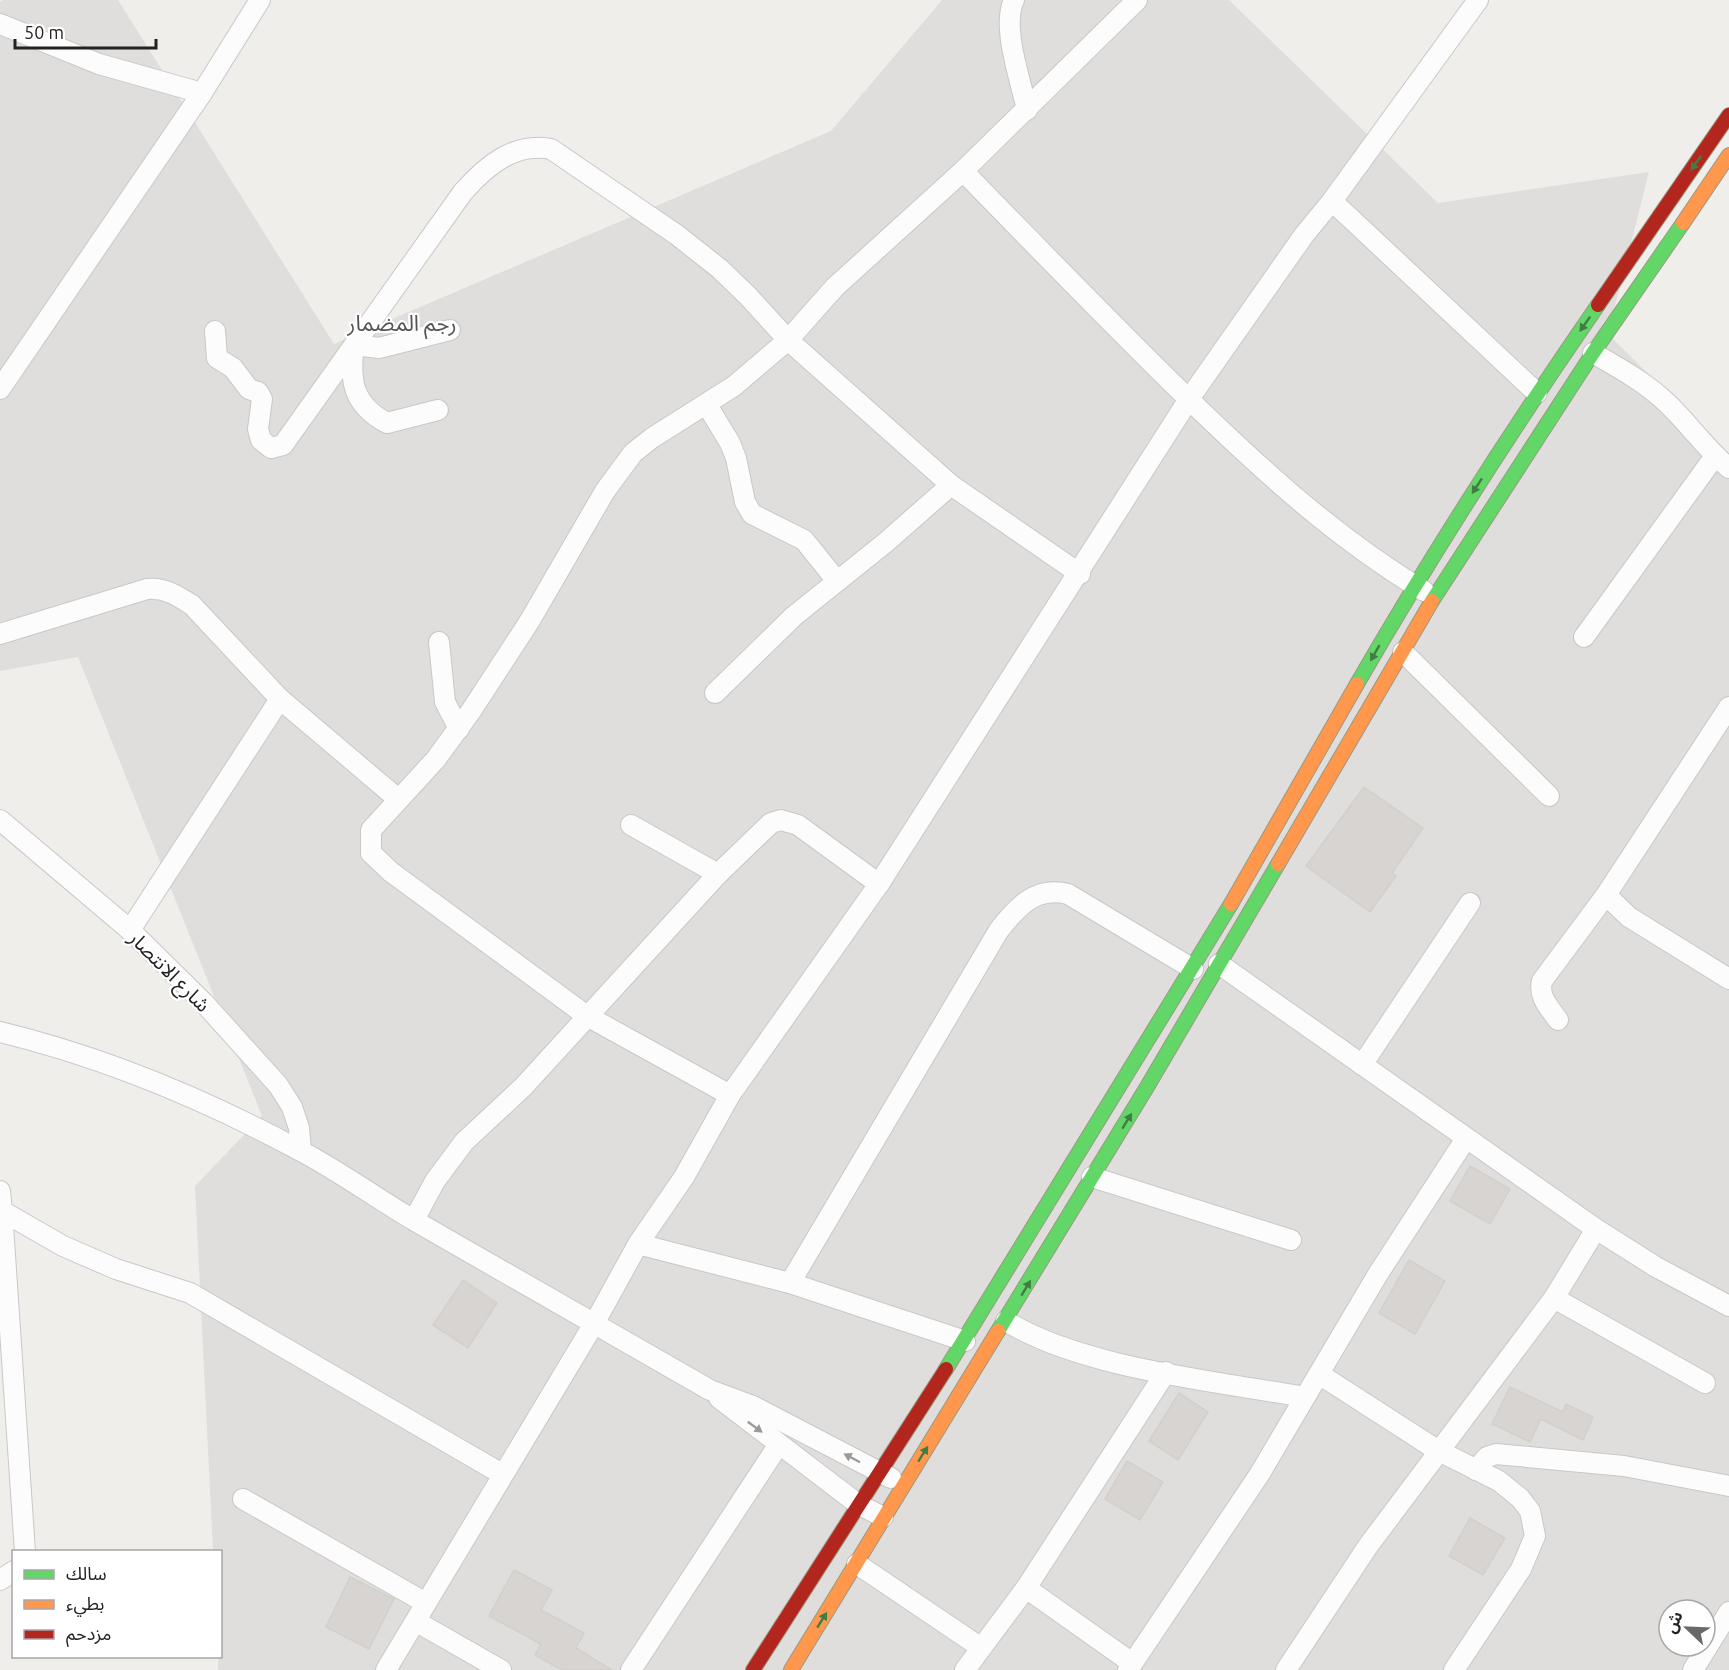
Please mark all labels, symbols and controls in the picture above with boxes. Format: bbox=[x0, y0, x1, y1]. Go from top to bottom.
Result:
scale bar bbox=[15, 12, 156, 50]
text: 50 m bbox=[24, 22, 64, 42]
one-way arrow bbox=[1690, 155, 1702, 171]
district label: رجم المضمار bbox=[346, 310, 457, 340]
one-way arrow bbox=[1579, 315, 1591, 331]
one-way arrow bbox=[1472, 478, 1483, 495]
one-way arrow bbox=[1370, 645, 1381, 661]
street label: شارع الانتصار bbox=[121, 925, 215, 1019]
one-way arrow bbox=[1121, 1113, 1132, 1129]
one-way arrow bbox=[1020, 1280, 1031, 1296]
one-way arrow bbox=[747, 1421, 763, 1433]
one-way arrow bbox=[918, 1446, 929, 1462]
one-way arrow bbox=[843, 1453, 860, 1463]
legend bbox=[12, 1550, 222, 1658]
text: سالك bbox=[66, 1563, 107, 1583]
text: بطيء bbox=[66, 1593, 104, 1617]
north arrow bbox=[1657, 1598, 1717, 1658]
text: ش bbox=[1661, 1608, 1687, 1636]
one-way arrow bbox=[816, 1612, 827, 1628]
text: مزدحم bbox=[66, 1623, 111, 1647]

